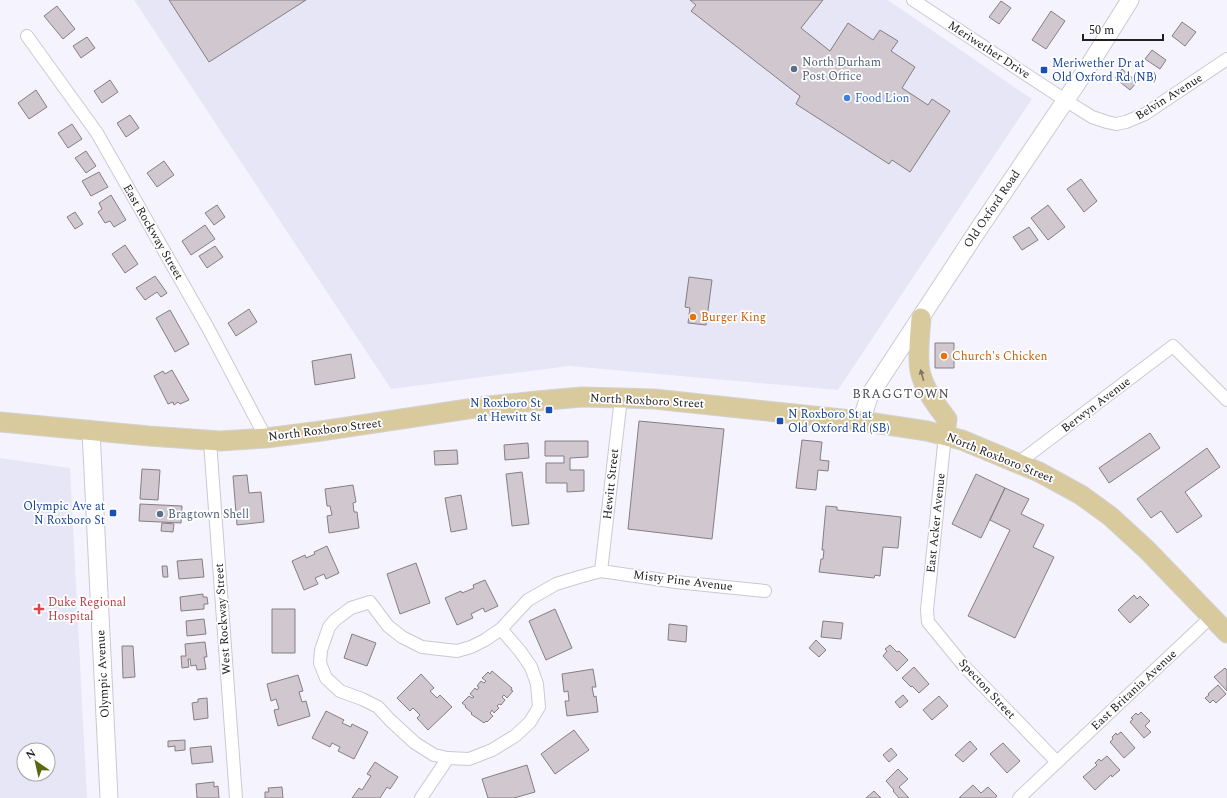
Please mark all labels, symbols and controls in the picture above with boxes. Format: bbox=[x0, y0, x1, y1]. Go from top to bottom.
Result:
street label: Meriwether Drive bbox=[944, 16, 1034, 84]
scale bar bbox=[1083, 16, 1163, 42]
text: 50 m bbox=[1089, 21, 1114, 40]
place label: North Durham Post Office bbox=[802, 53, 881, 86]
place label: Meriwether Dr at Old Oxford Rd (NB) bbox=[1052, 54, 1157, 87]
marker: North Durham Post Office bbox=[789, 64, 799, 74]
marker: Meriwether Dr at Old Oxford Rd (NB) bbox=[1039, 65, 1049, 75]
street label: Belvin Avenue bbox=[1132, 69, 1207, 125]
place label: Food Lion bbox=[855, 89, 910, 108]
marker: Food Lion bbox=[842, 93, 852, 103]
street label: Old Oxford Road bbox=[959, 166, 1025, 252]
street label: East Rockway Street bbox=[118, 180, 188, 284]
place label: Burger King bbox=[701, 308, 766, 327]
marker: Burger King bbox=[688, 312, 698, 322]
place label: Church's Chicken bbox=[952, 347, 1048, 366]
marker: Church's Chicken bbox=[939, 351, 949, 361]
one-way arrow bbox=[919, 369, 925, 381]
street label: Berwyn Avenue bbox=[1057, 372, 1135, 438]
district label: BRAGGTOWN bbox=[852, 384, 950, 404]
street label: North Roxboro Street bbox=[589, 389, 705, 413]
place label: N Roxboro St at Hewitt St bbox=[470, 394, 541, 427]
marker: N Roxboro St at Hewitt St bbox=[544, 405, 554, 415]
place label: N Roxboro St at Old Oxford Rd (SB) bbox=[788, 405, 890, 438]
street label: North Roxboro Street bbox=[267, 414, 383, 446]
marker: N Roxboro St at Old Oxford Rd (SB) bbox=[775, 416, 785, 426]
street label: North Roxboro Street bbox=[944, 428, 1056, 488]
street label: Hewitt Street bbox=[598, 448, 624, 520]
street label: East Acker Avenue bbox=[921, 472, 951, 574]
place label: Olympic Ave at N Roxboro St bbox=[23, 497, 105, 530]
place label: Bragtown Shell bbox=[168, 505, 249, 524]
marker: Olympic Ave at N Roxboro St bbox=[108, 508, 118, 518]
marker: Bragtown Shell bbox=[155, 509, 165, 519]
street label: West Rockway Street bbox=[210, 563, 236, 675]
street label: Misty Pine Avenue bbox=[632, 565, 734, 597]
place label: Duke Regional Hospital bbox=[48, 593, 126, 626]
marker: Duke Regional Hospital bbox=[33, 603, 45, 615]
street label: Olympic Avenue bbox=[91, 629, 115, 719]
street label: East Britania Avenue bbox=[1087, 645, 1181, 735]
street label: Specton Street bbox=[954, 654, 1020, 724]
north arrow bbox=[16, 742, 56, 782]
text: N bbox=[22, 745, 39, 764]

